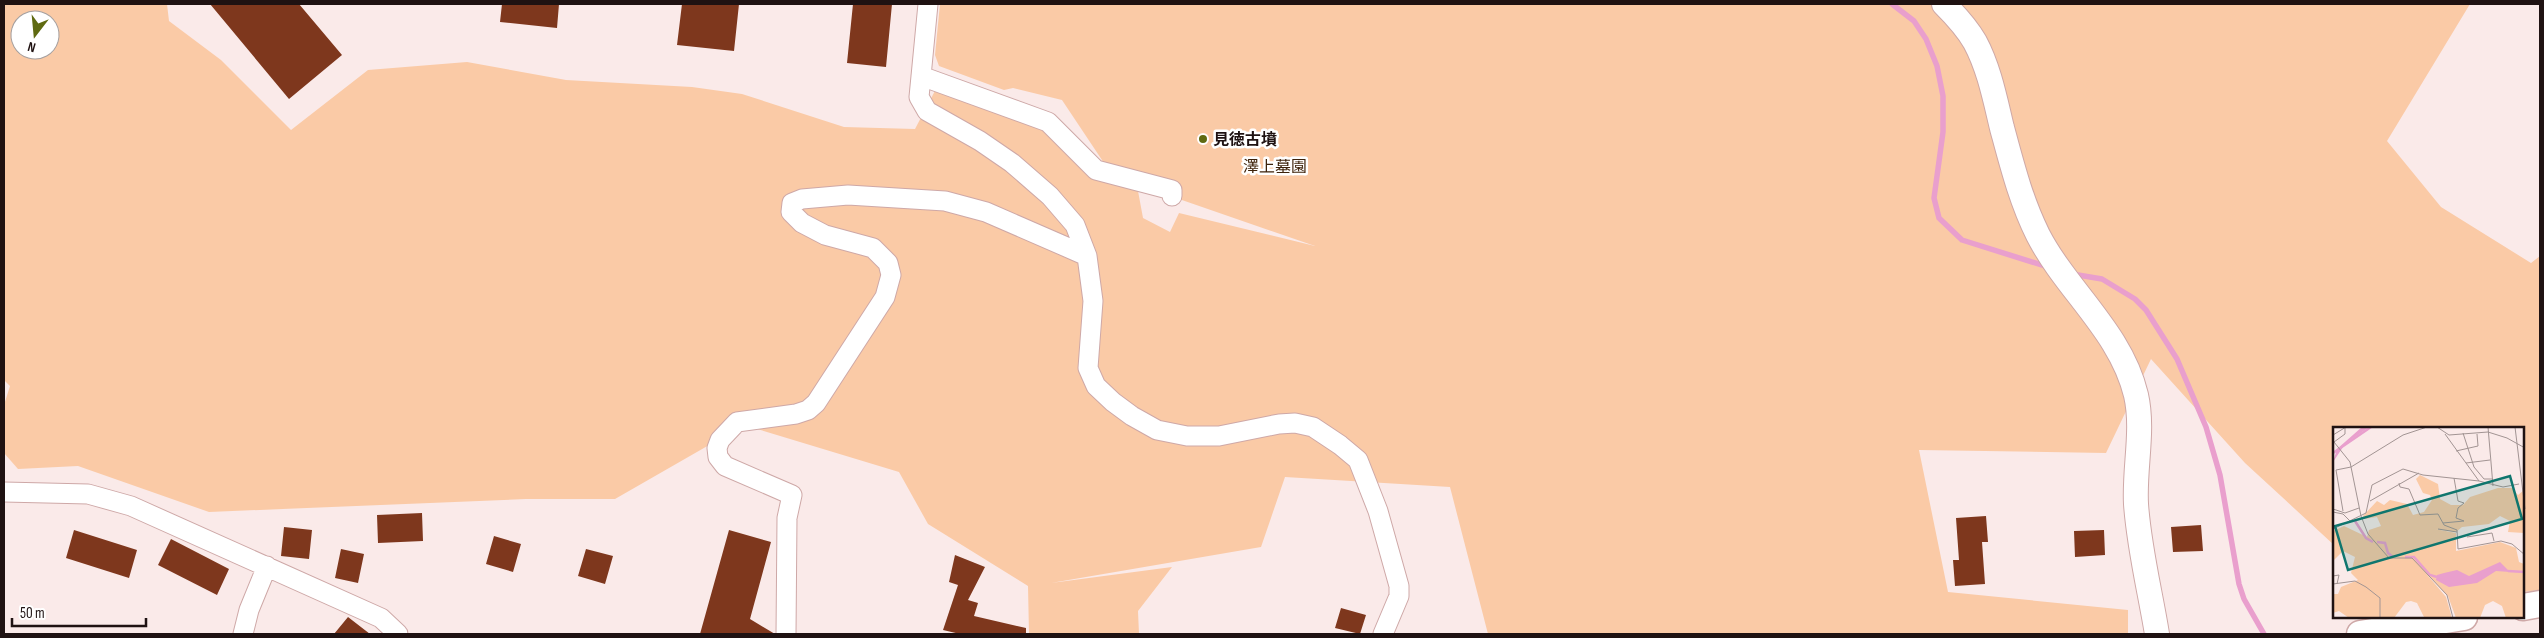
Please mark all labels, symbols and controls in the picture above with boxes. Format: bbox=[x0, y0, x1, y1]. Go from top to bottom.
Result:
north arrow bbox=[10, 10, 60, 60]
text: N bbox=[26, 38, 37, 56]
place label: 見徳古墳 bbox=[1213, 131, 1277, 150]
marker: 見徳古墳 bbox=[1197, 133, 1209, 145]
park label: 澤上墓園 bbox=[1243, 158, 1307, 177]
inset map bbox=[2333, 427, 2524, 618]
scale bar bbox=[12, 596, 146, 628]
text: 50 m bbox=[20, 604, 45, 623]

